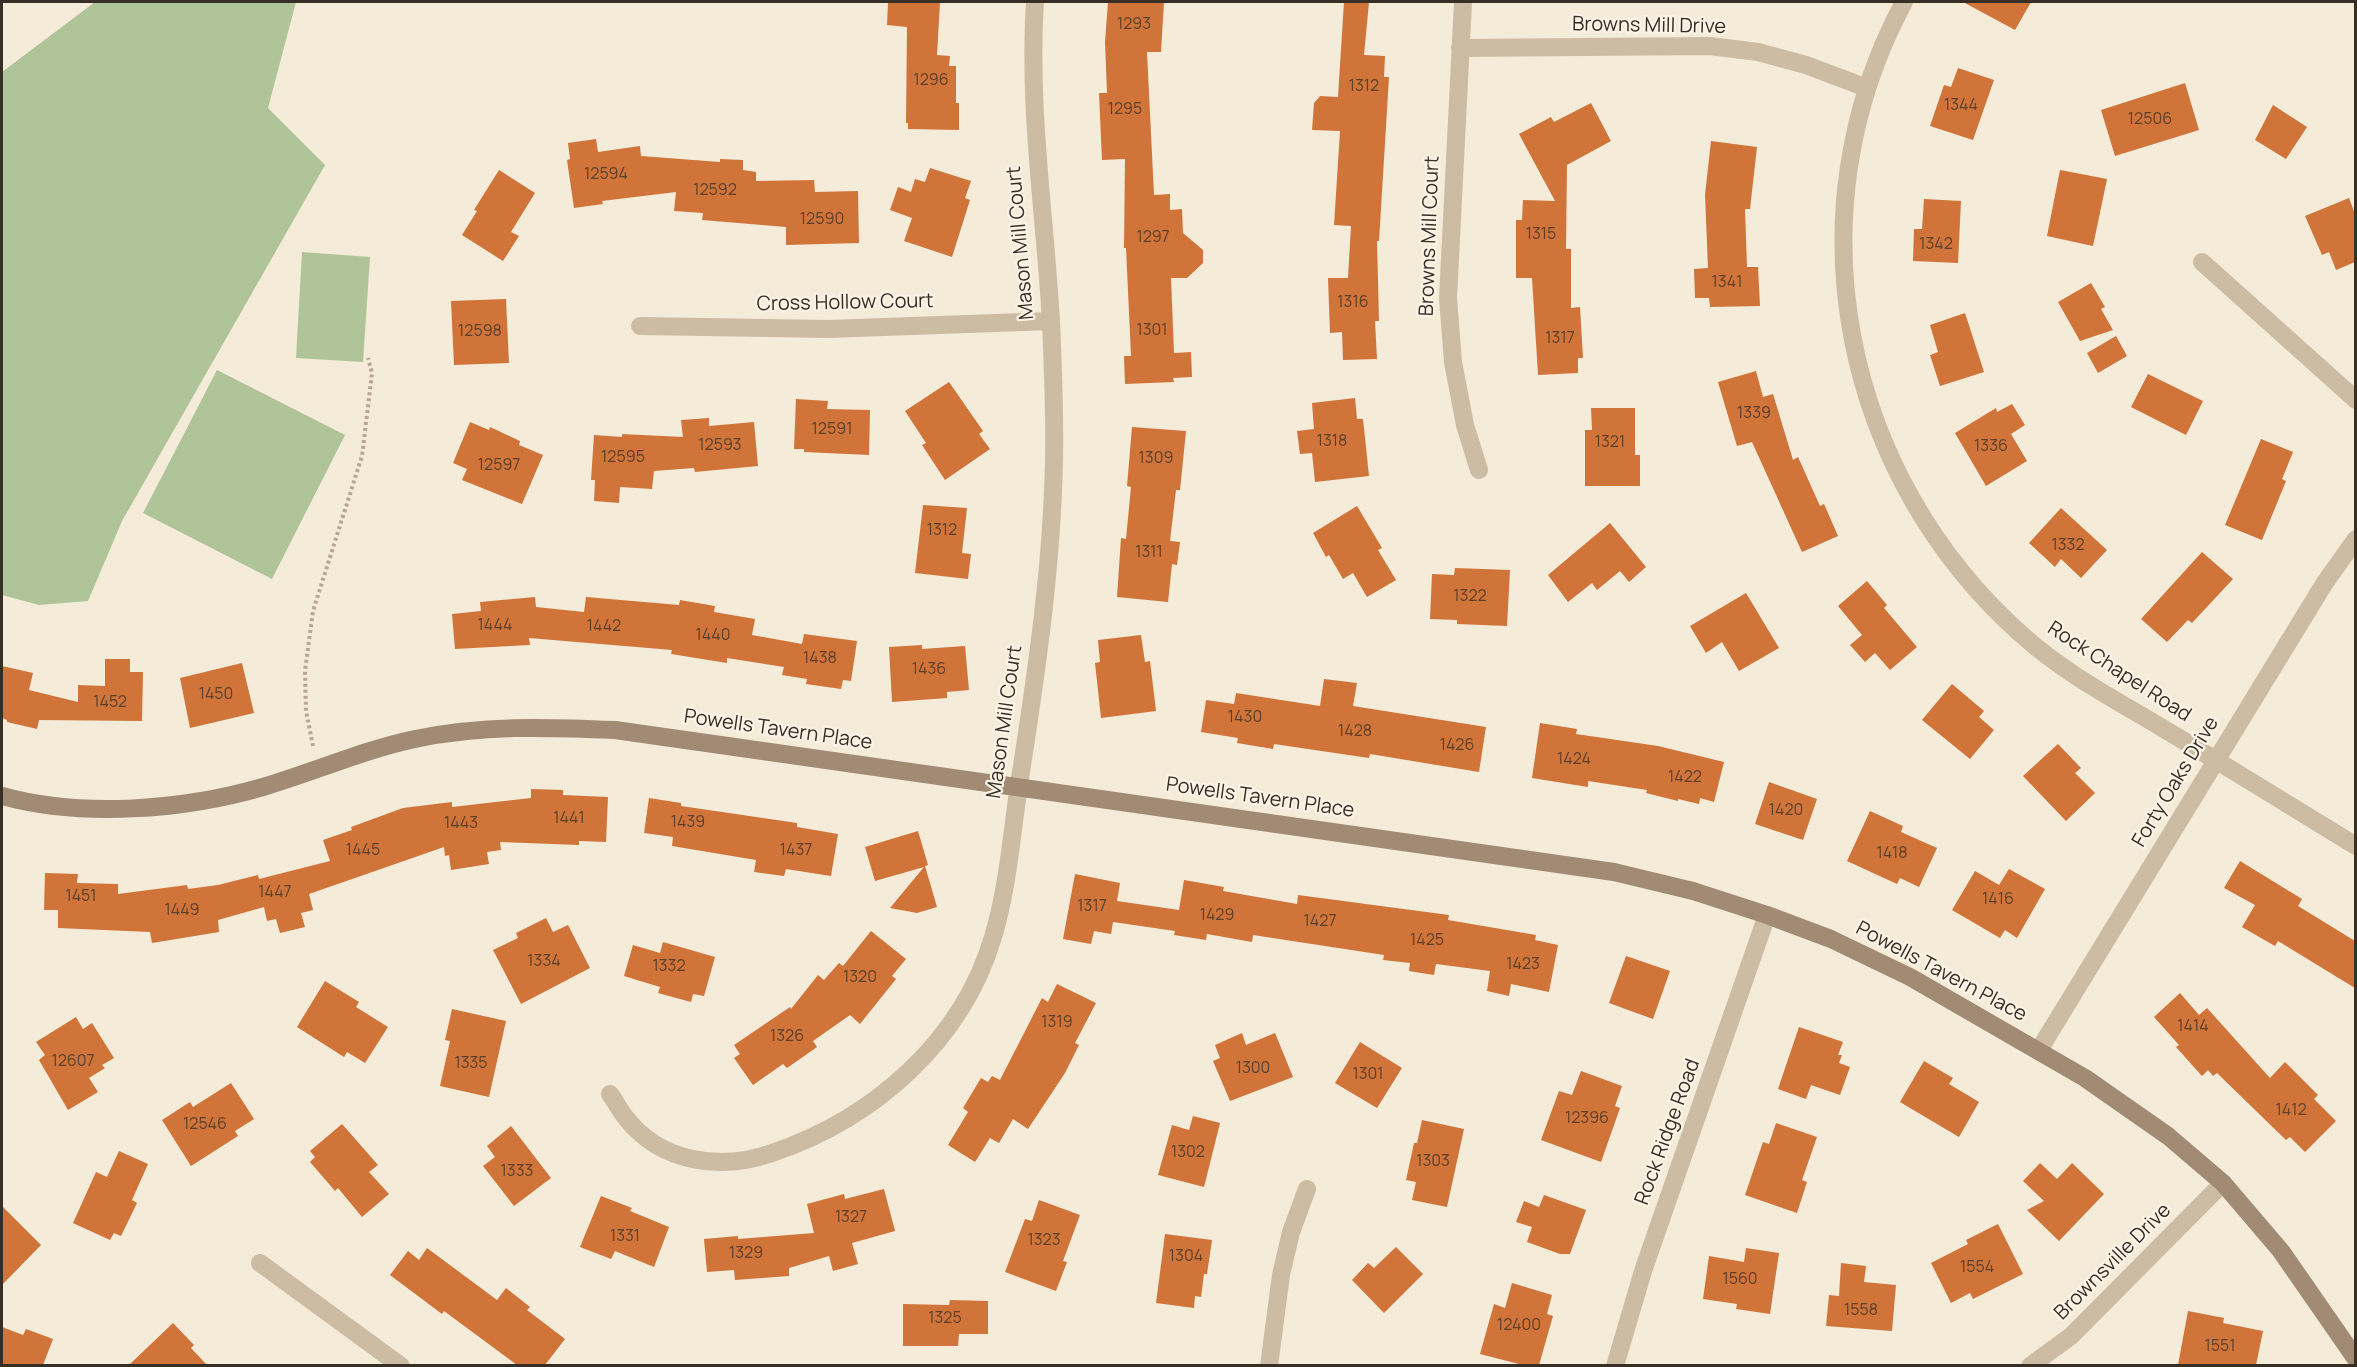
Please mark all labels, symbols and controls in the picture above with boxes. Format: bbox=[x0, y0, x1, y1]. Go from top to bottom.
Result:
street label: Browns Mill Drive bbox=[1572, 13, 1726, 39]
house number: 1293 bbox=[1117, 15, 1151, 35]
house number: 1296 bbox=[913, 71, 949, 91]
house number: 1312 bbox=[1349, 77, 1379, 97]
house number: 1344 bbox=[1944, 96, 1978, 116]
house number: 1295 bbox=[1108, 100, 1142, 120]
house number: 12506 bbox=[2128, 110, 2172, 130]
street label: Browns Mill Court bbox=[1415, 155, 1445, 317]
house number: 12594 bbox=[584, 165, 628, 185]
street label: Mason Mill Court bbox=[1002, 165, 1040, 321]
house number: 12592 bbox=[693, 181, 737, 201]
house number: 12590 bbox=[800, 210, 844, 230]
house number: 1315 bbox=[1526, 225, 1556, 245]
house number: 1297 bbox=[1136, 228, 1170, 248]
house number: 1342 bbox=[1919, 235, 1953, 255]
house number: 1341 bbox=[1712, 273, 1742, 293]
street label: Cross Hollow Court bbox=[756, 289, 934, 317]
house number: 1316 bbox=[1337, 293, 1369, 313]
house number: 1301 bbox=[1136, 321, 1168, 341]
house number: 12598 bbox=[458, 322, 502, 342]
house number: 1317 bbox=[1545, 329, 1575, 349]
house number: 1339 bbox=[1737, 404, 1771, 424]
house number: 12591 bbox=[812, 420, 852, 440]
house number: 1318 bbox=[1317, 432, 1347, 452]
house number: 1321 bbox=[1595, 433, 1625, 453]
house number: 12593 bbox=[698, 436, 742, 456]
house number: 1336 bbox=[1974, 437, 2008, 457]
house number: 12595 bbox=[601, 448, 645, 468]
house number: 1309 bbox=[1139, 449, 1173, 469]
house number: 12597 bbox=[478, 456, 520, 476]
house number: 1312 bbox=[927, 521, 957, 541]
house number: 1332 bbox=[2051, 536, 2085, 556]
house number: 1311 bbox=[1135, 543, 1163, 563]
house number: 1322 bbox=[1453, 587, 1487, 607]
house number: 1444 bbox=[478, 616, 512, 636]
house number: 1442 bbox=[587, 617, 621, 637]
street label: Rock Chapel Road bbox=[2043, 617, 2195, 727]
house number: 1440 bbox=[695, 626, 731, 646]
street label: Mason Mill Court bbox=[982, 644, 1028, 800]
house number: 1438 bbox=[803, 649, 837, 669]
house number: 1436 bbox=[912, 660, 946, 680]
house number: 1450 bbox=[199, 685, 233, 705]
house number: 1452 bbox=[93, 693, 127, 713]
street label: Powells Tavern Place bbox=[682, 705, 874, 755]
house number: 1430 bbox=[1228, 708, 1262, 728]
street label: Forty Oaks Drive bbox=[2128, 713, 2224, 851]
house number: 1428 bbox=[1338, 722, 1372, 742]
house number: 1426 bbox=[1440, 736, 1474, 756]
house number: 1424 bbox=[1557, 750, 1591, 770]
house number: 1422 bbox=[1668, 768, 1702, 788]
street label: Powells Tavern Place bbox=[1164, 773, 1356, 823]
house number: 1420 bbox=[1769, 801, 1803, 821]
house number: 1441 bbox=[553, 809, 585, 829]
house number: 1439 bbox=[671, 813, 705, 833]
house number: 1443 bbox=[444, 814, 478, 834]
house number: 1445 bbox=[346, 841, 380, 861]
house number: 1437 bbox=[780, 841, 812, 861]
house number: 1418 bbox=[1876, 844, 1908, 864]
house number: 1447 bbox=[258, 883, 292, 903]
house number: 1451 bbox=[65, 887, 97, 907]
house number: 1416 bbox=[1982, 890, 2014, 910]
house number: 1317 bbox=[1077, 897, 1107, 917]
house number: 1449 bbox=[164, 901, 200, 921]
house number: 1429 bbox=[1200, 906, 1234, 926]
house number: 1427 bbox=[1304, 912, 1336, 932]
street label: Powells Tavern Place bbox=[1851, 917, 2031, 1027]
house number: 1425 bbox=[1410, 931, 1444, 951]
house number: 1334 bbox=[527, 952, 561, 972]
house number: 1423 bbox=[1506, 955, 1540, 975]
house number: 1332 bbox=[652, 957, 686, 977]
house number: 1320 bbox=[843, 968, 877, 988]
house number: 1319 bbox=[1041, 1013, 1073, 1033]
house number: 1414 bbox=[2177, 1017, 2209, 1037]
house number: 1326 bbox=[770, 1027, 804, 1047]
house number: 12607 bbox=[51, 1052, 95, 1072]
house number: 1335 bbox=[454, 1054, 488, 1074]
street label: Rock Ridge Road bbox=[1630, 1056, 1706, 1208]
house number: 1300 bbox=[1236, 1059, 1270, 1079]
house number: 1301 bbox=[1352, 1065, 1384, 1085]
house number: 1412 bbox=[2275, 1101, 2307, 1121]
house number: 12396 bbox=[1565, 1109, 1609, 1129]
house number: 12546 bbox=[183, 1115, 227, 1135]
house number: 1302 bbox=[1171, 1143, 1205, 1163]
house number: 1303 bbox=[1416, 1152, 1450, 1172]
house number: 1333 bbox=[501, 1162, 533, 1182]
street label: Brownsville Drive bbox=[2050, 1199, 2176, 1325]
house number: 1327 bbox=[835, 1208, 867, 1228]
house number: 1331 bbox=[610, 1227, 640, 1247]
house number: 1323 bbox=[1027, 1231, 1061, 1251]
house number: 1329 bbox=[729, 1244, 763, 1264]
house number: 1304 bbox=[1169, 1247, 1203, 1267]
house number: 1554 bbox=[1960, 1258, 1994, 1278]
house number: 1560 bbox=[1722, 1270, 1758, 1290]
house number: 1558 bbox=[1844, 1301, 1878, 1321]
house number: 1325 bbox=[928, 1309, 962, 1329]
house number: 12400 bbox=[1497, 1316, 1541, 1336]
house number: 1551 bbox=[2205, 1337, 2235, 1357]

